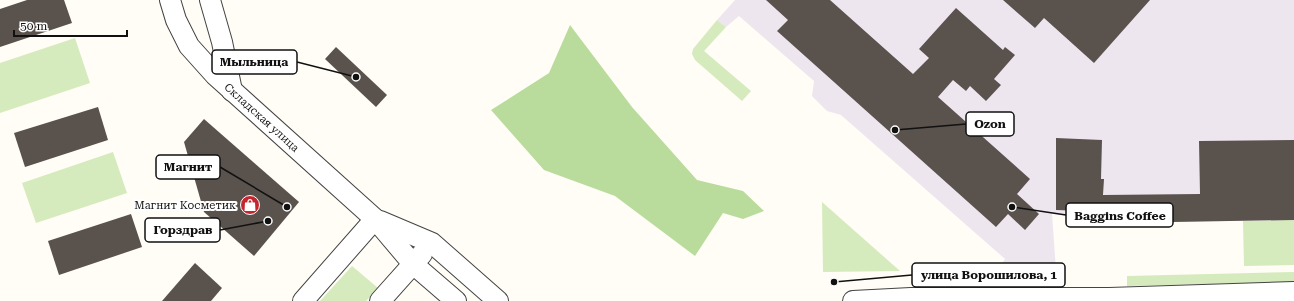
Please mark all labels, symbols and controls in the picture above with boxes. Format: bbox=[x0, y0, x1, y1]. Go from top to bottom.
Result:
scale bar bbox=[14, 12, 127, 38]
text: 50 m bbox=[20, 19, 47, 33]
callout: Мыльница bbox=[212, 50, 297, 74]
text: Мыльница bbox=[220, 55, 288, 69]
street label: Складская улица bbox=[221, 81, 302, 155]
callout: Ozon bbox=[966, 112, 1014, 136]
text: Ozon bbox=[974, 117, 1006, 131]
callout: Магнит bbox=[156, 155, 220, 179]
text: Магнит bbox=[164, 160, 212, 174]
shop icon: Магнит Косметик bbox=[239, 194, 261, 216]
place label: Магнит Косметик bbox=[134, 199, 236, 212]
callout: Baggins Coffee bbox=[1066, 203, 1173, 227]
text: Baggins Coffee bbox=[1074, 209, 1166, 223]
callout: Горздрав bbox=[145, 218, 220, 242]
text: Горздрав bbox=[153, 223, 213, 237]
callout: улица Ворошилова, 1 bbox=[912, 263, 1065, 287]
text: улица Ворошилова, 1 bbox=[921, 268, 1057, 282]

